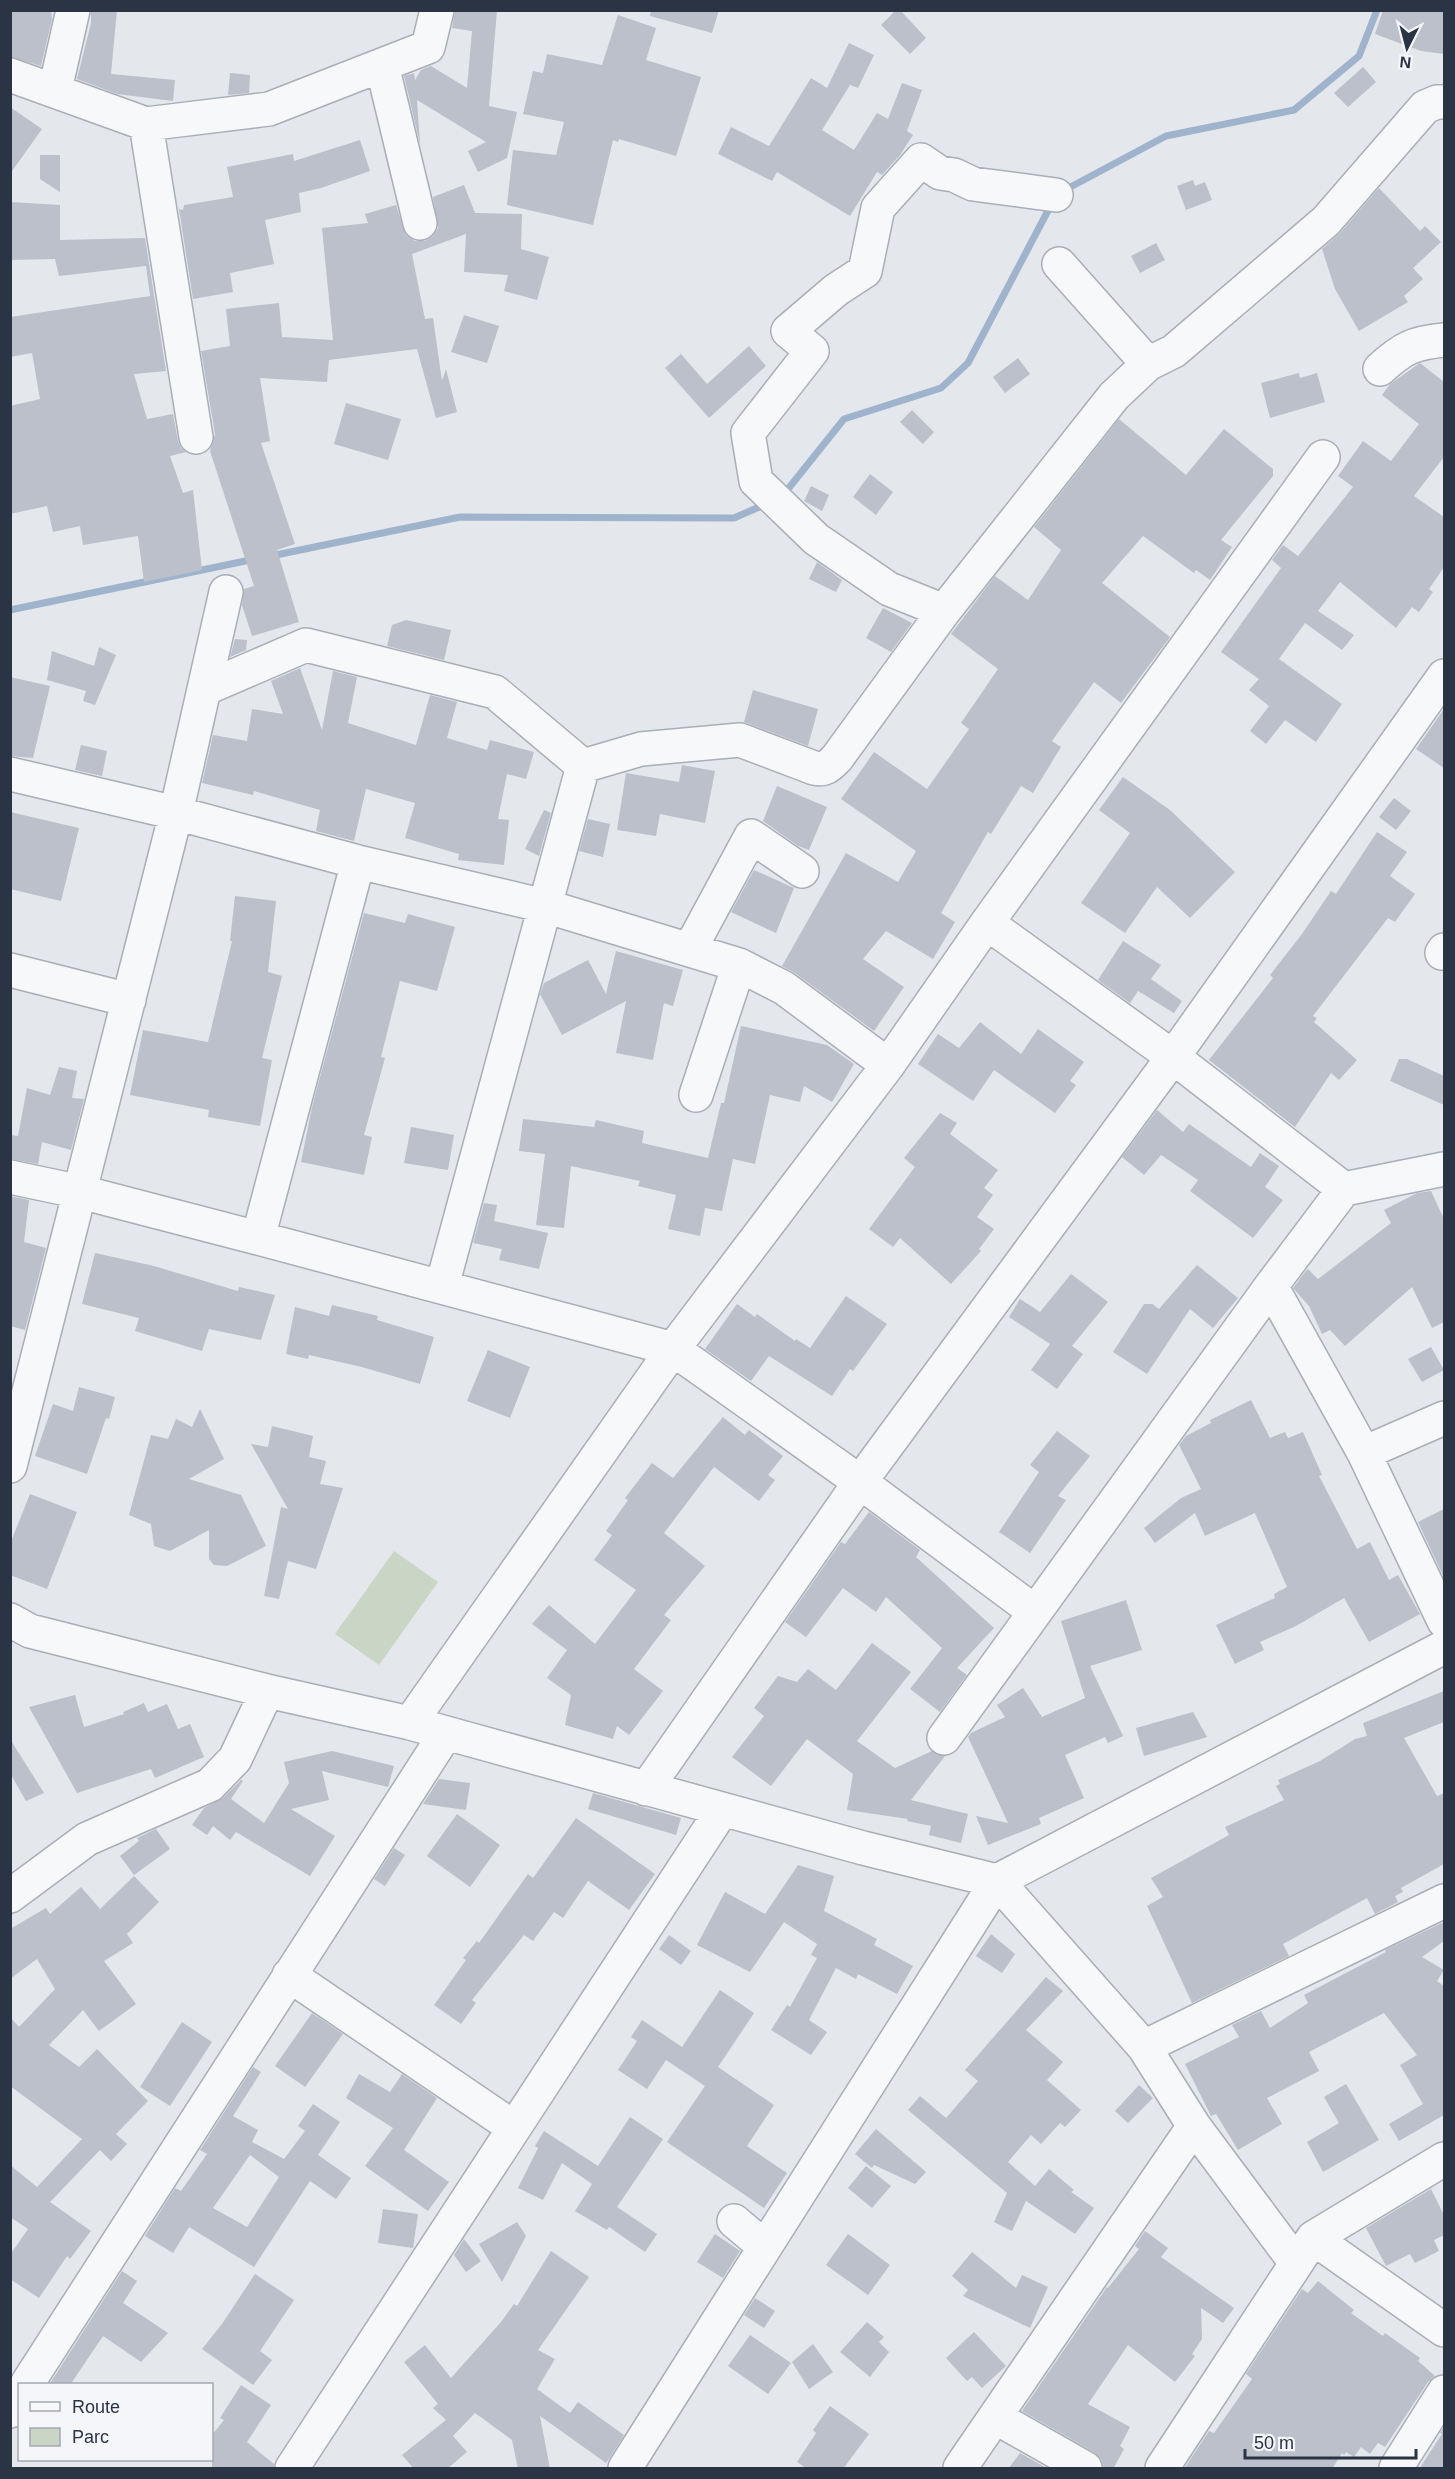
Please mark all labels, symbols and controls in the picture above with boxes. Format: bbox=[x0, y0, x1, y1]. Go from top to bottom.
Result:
north arrow bbox=[1377, 18, 1437, 78]
text: N bbox=[1399, 53, 1412, 71]
legend bbox=[18, 2383, 213, 2461]
text: Route bbox=[72, 2397, 120, 2417]
scale bar bbox=[1245, 2422, 1416, 2460]
text: Parc bbox=[72, 2427, 109, 2447]
text: 50 m bbox=[1254, 2433, 1294, 2453]

